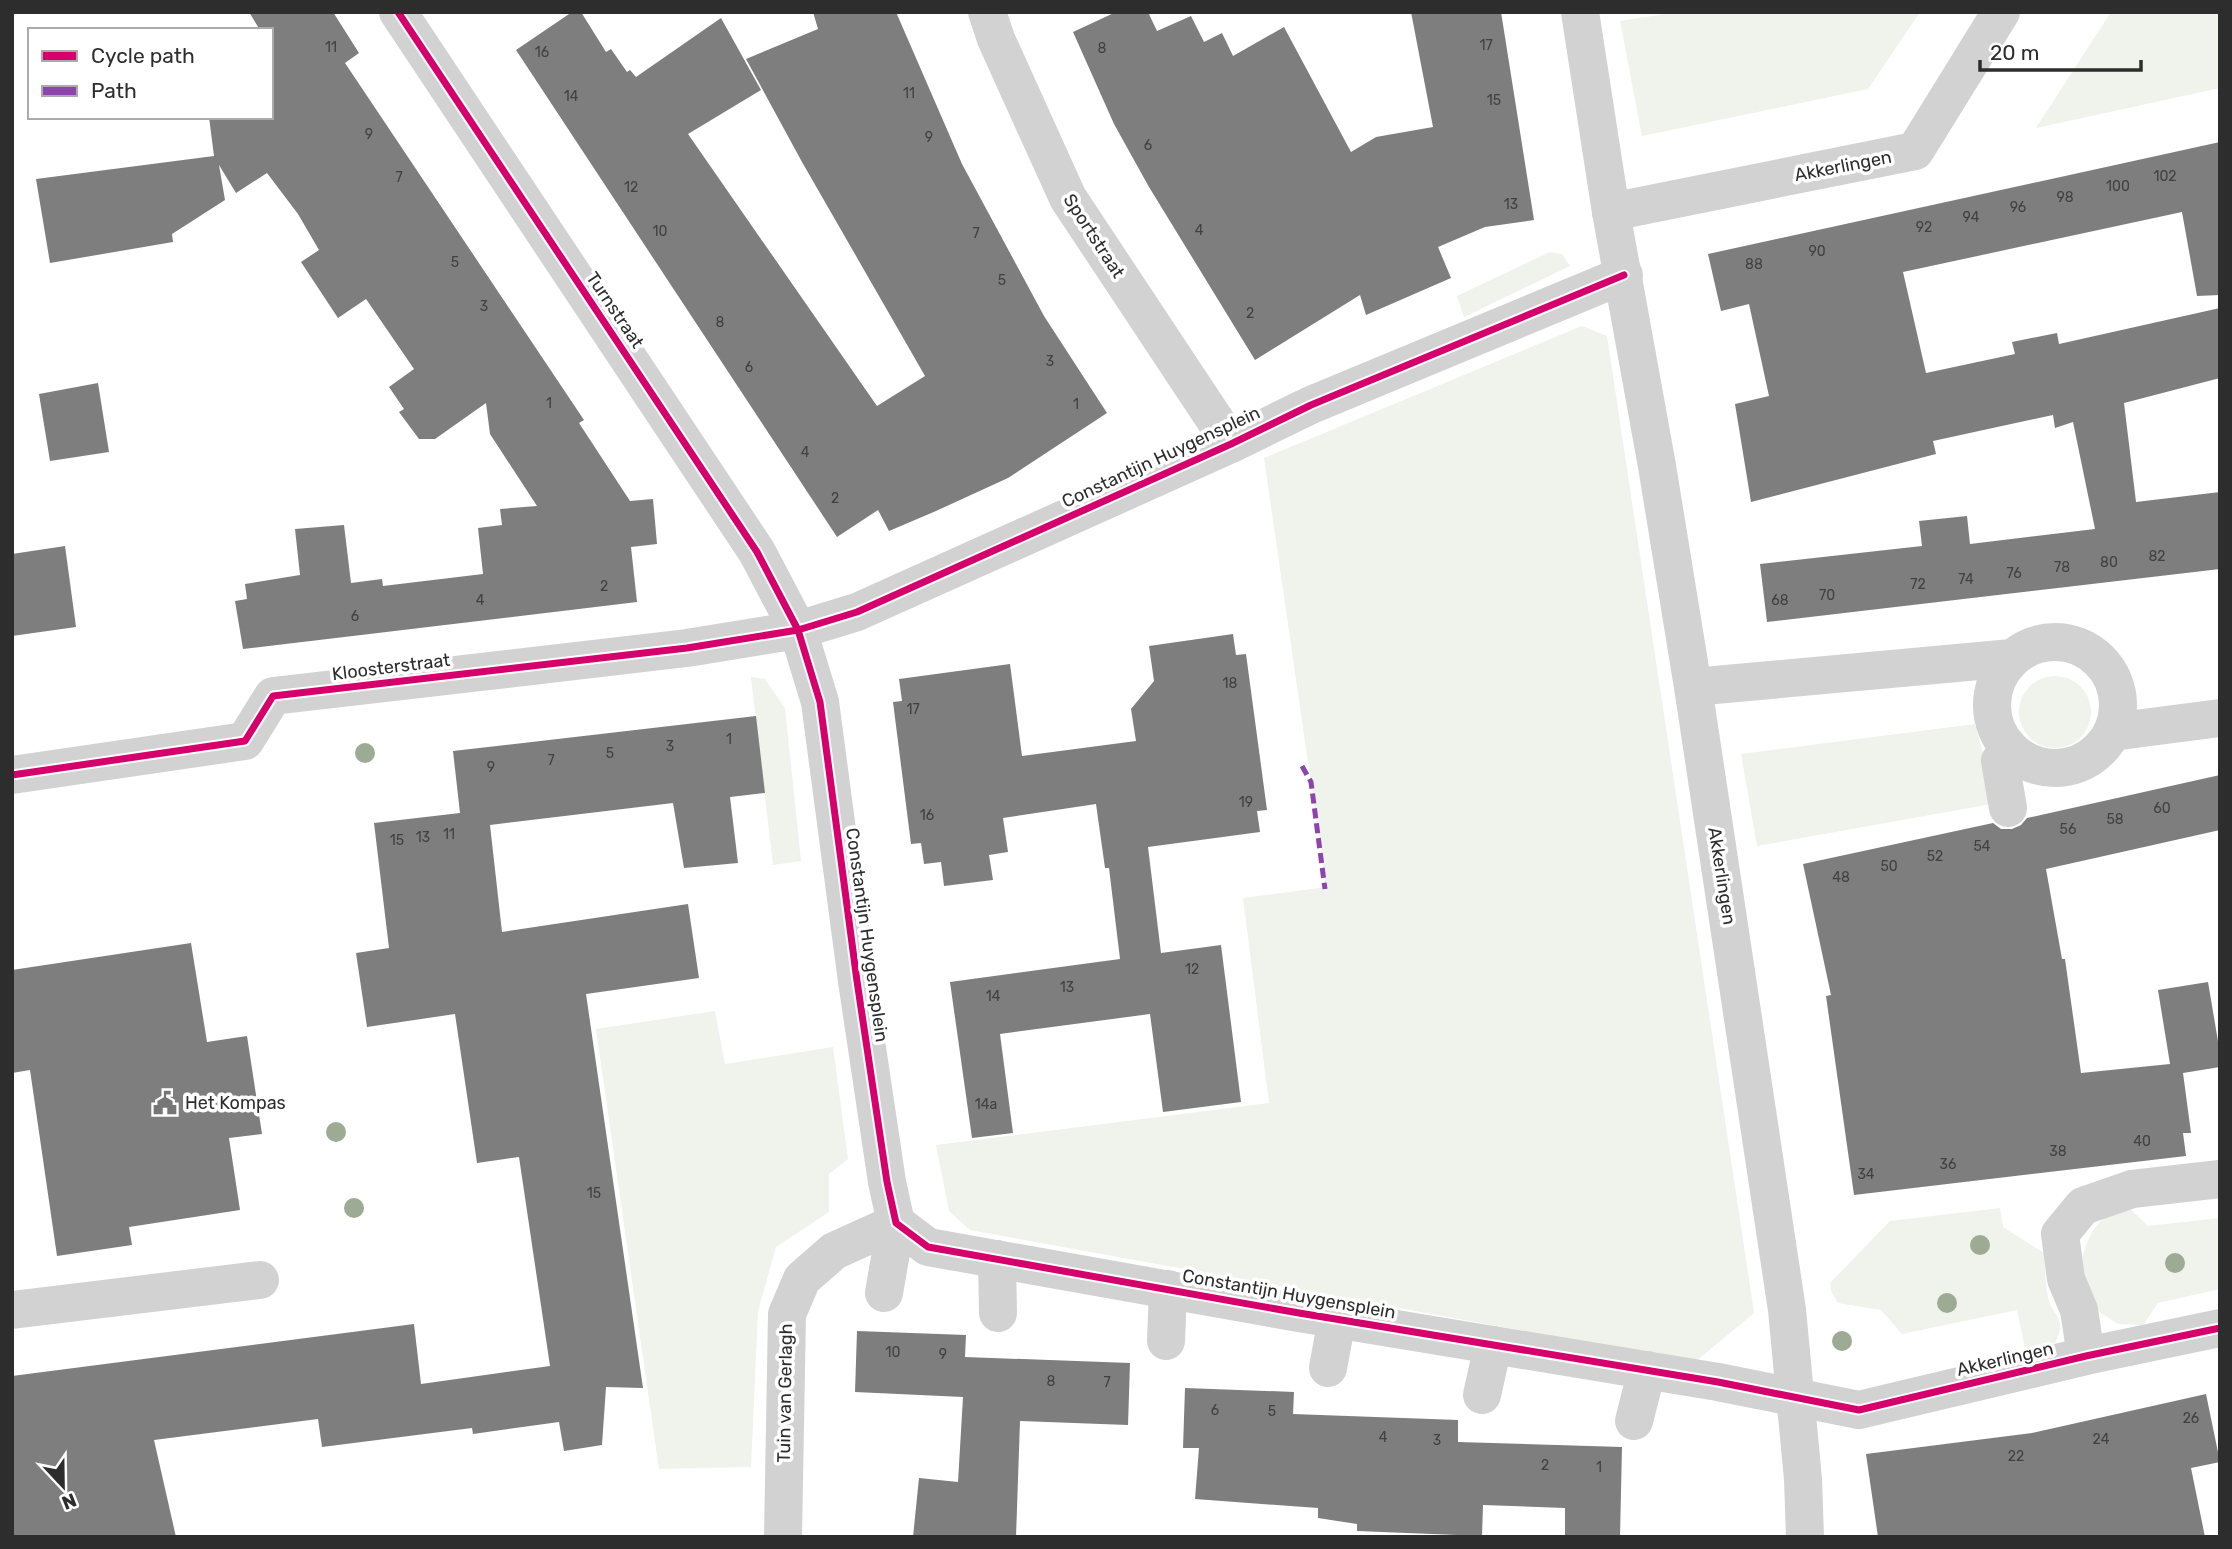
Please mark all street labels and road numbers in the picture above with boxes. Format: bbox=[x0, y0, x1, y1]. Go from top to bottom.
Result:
street label: Akkerlingen bbox=[1793, 146, 1893, 186]
street label: Sportstraat bbox=[1059, 190, 1129, 282]
street label: Turnstraat bbox=[581, 268, 649, 352]
street label: Constantijn Huygensplein bbox=[1058, 401, 1264, 513]
street label: Kloosterstraat bbox=[331, 649, 451, 685]
street label: Constantijn Huygensplein bbox=[841, 826, 893, 1044]
street label: Akkerlingen bbox=[1703, 826, 1741, 926]
street label: Constantijn Huygensplein bbox=[1181, 1264, 1397, 1324]
street label: Tuin van Gerlagh bbox=[773, 1323, 797, 1463]
street label: Akkerlingen bbox=[1955, 1337, 2055, 1381]

